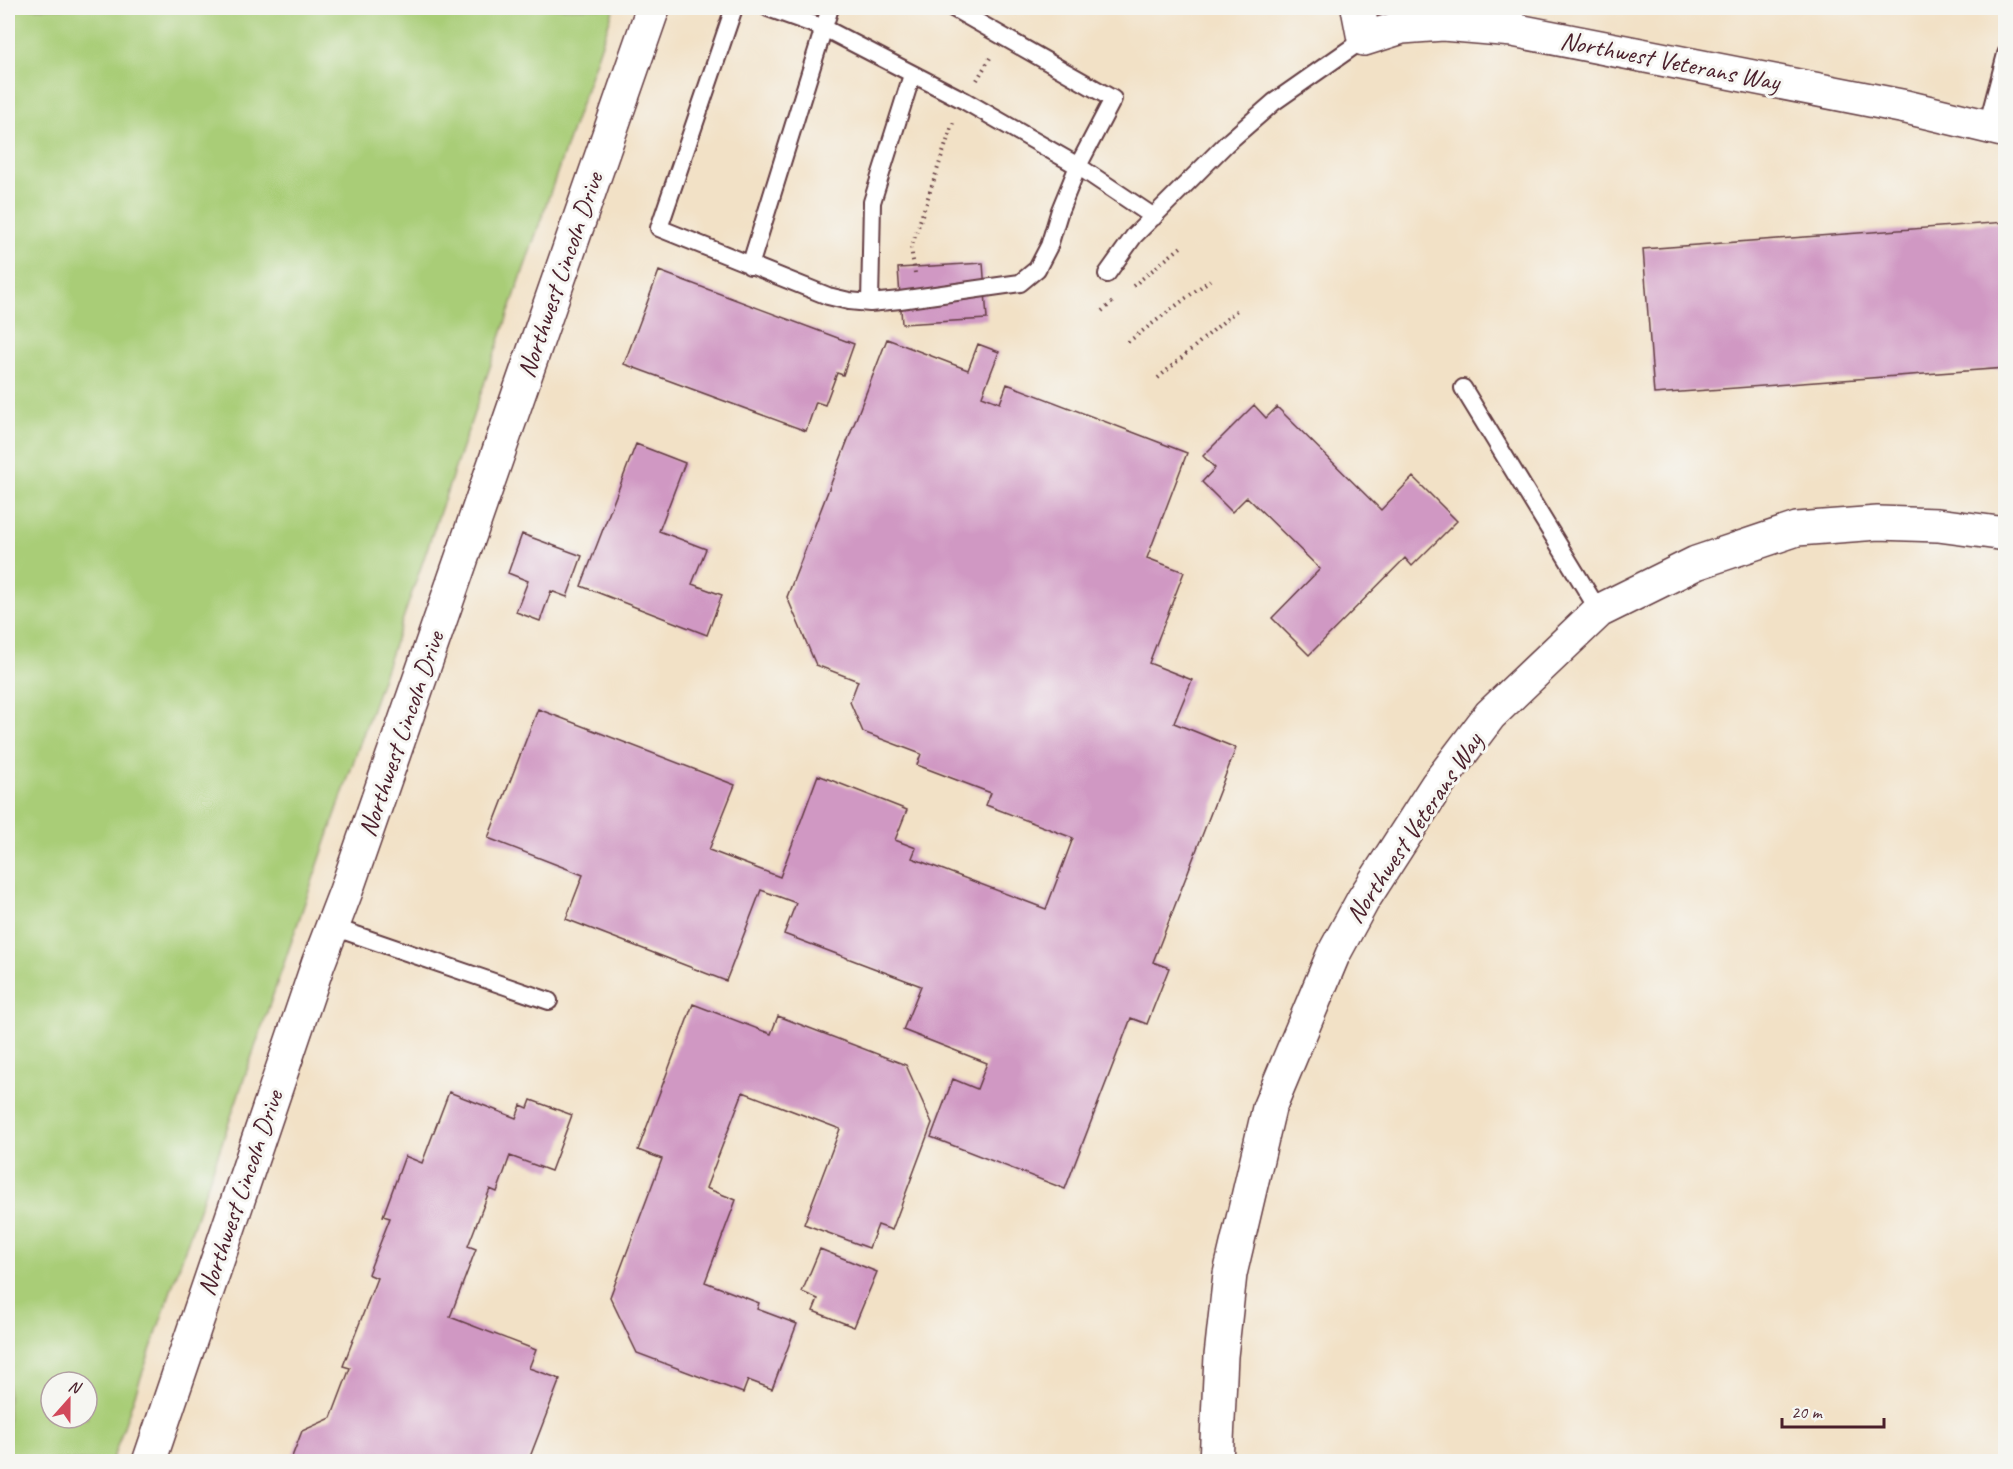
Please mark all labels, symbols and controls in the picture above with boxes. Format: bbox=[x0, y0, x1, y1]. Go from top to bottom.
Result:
street label: Northwest Veterans Way bbox=[1558, 24, 1784, 99]
street label: Northwest Lincoln Drive bbox=[509, 167, 611, 382]
street label: Northwest Lincoln Drive bbox=[350, 626, 452, 841]
street label: Northwest Veterans Way bbox=[1338, 725, 1491, 929]
street label: Northwest Lincoln Drive bbox=[189, 1085, 291, 1300]
north arrow bbox=[39, 1370, 99, 1430]
text: N bbox=[66, 1376, 85, 1399]
scale bar bbox=[1782, 1391, 1884, 1429]
text: 20 m bbox=[1791, 1401, 1824, 1423]

